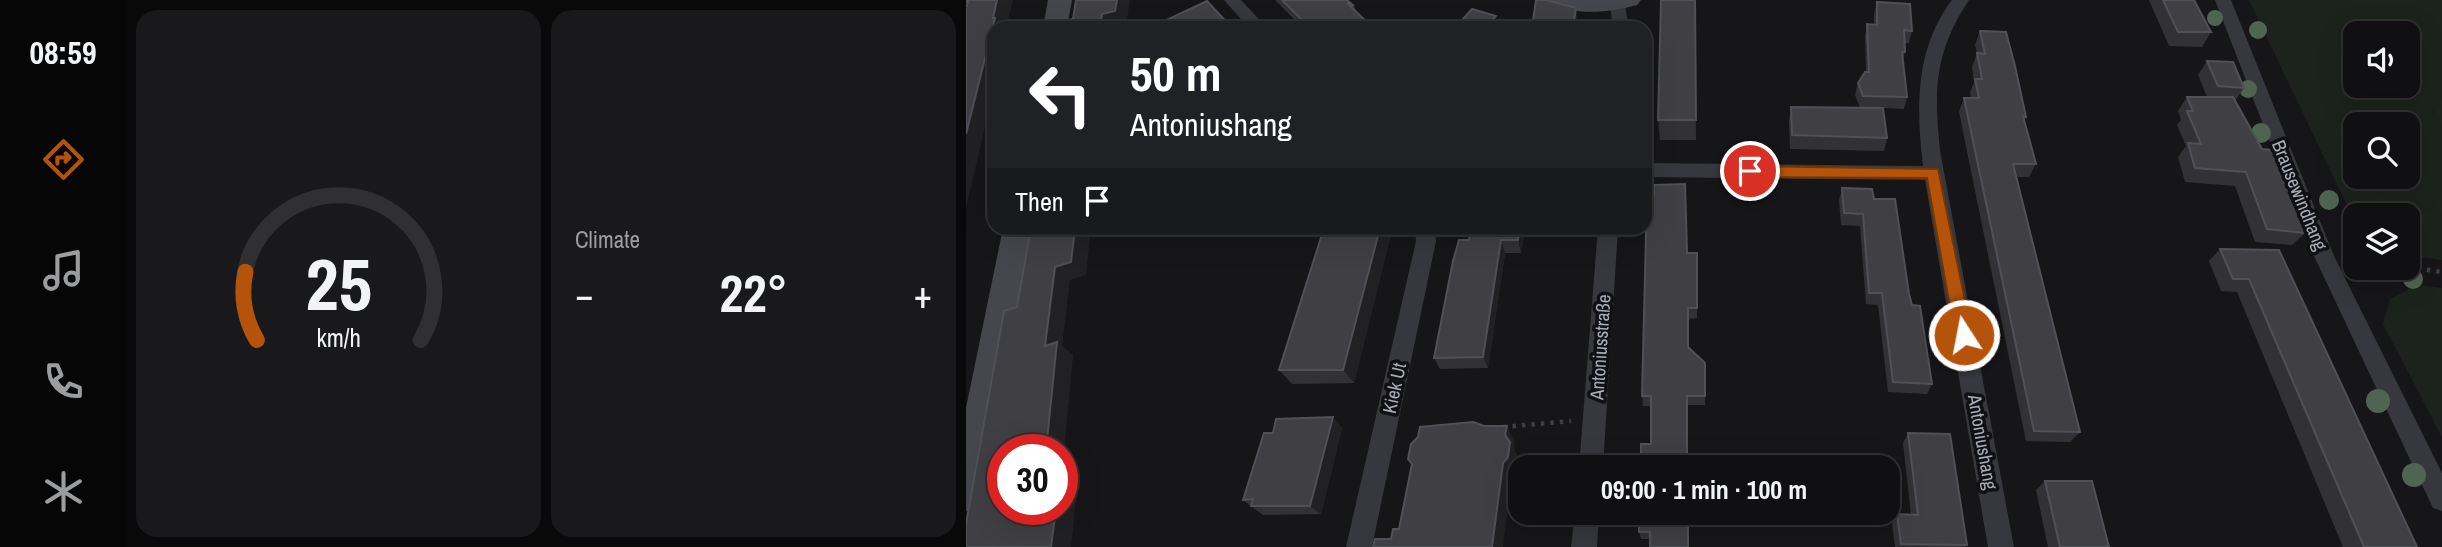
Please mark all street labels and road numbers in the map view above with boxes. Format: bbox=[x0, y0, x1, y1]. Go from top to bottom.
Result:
street label: Brausewindhang bbox=[2266, 136, 2334, 254]
street label: Antoniusstraße bbox=[1583, 293, 1617, 402]
street label: Kiek Ut bbox=[1376, 360, 1412, 416]
street label: Antoniushang bbox=[1962, 391, 2004, 492]

